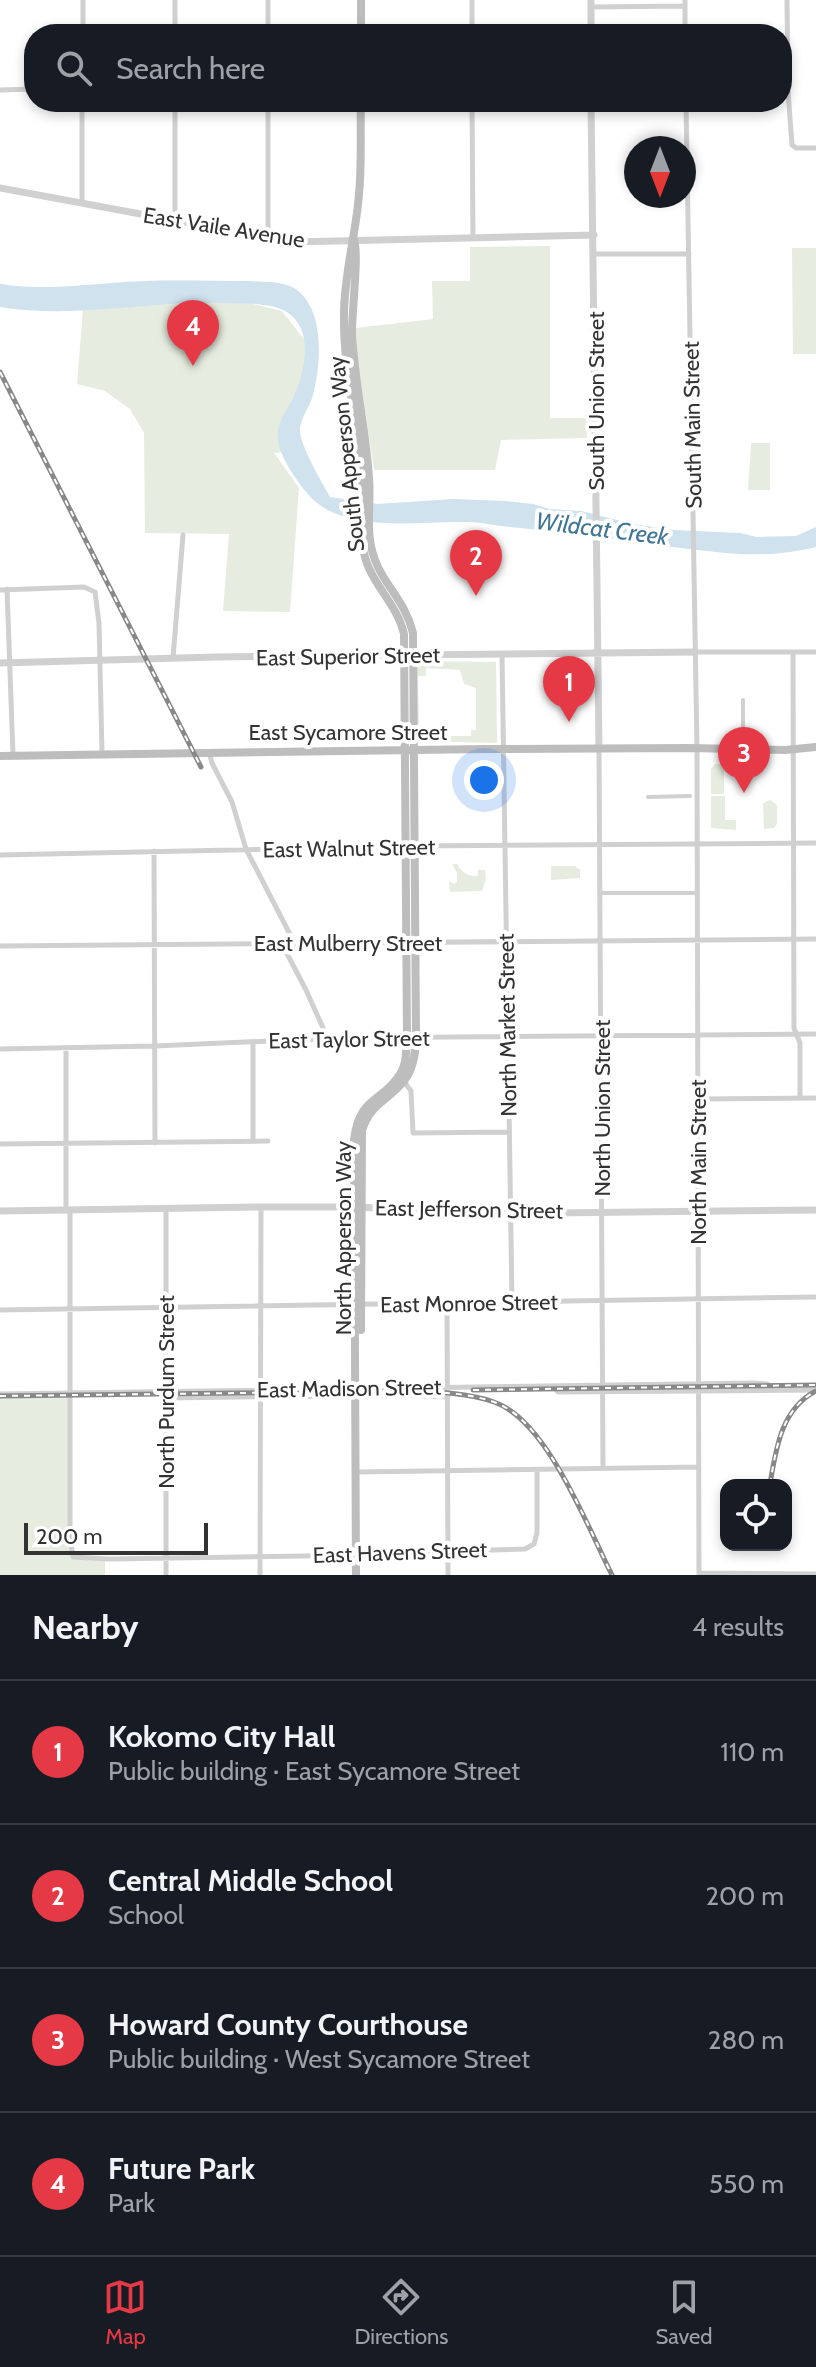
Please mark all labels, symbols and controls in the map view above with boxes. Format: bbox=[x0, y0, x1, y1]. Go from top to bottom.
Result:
search box bbox=[24, 24, 792, 112]
icon: search bbox=[52, 46, 96, 90]
text: Search here bbox=[116, 50, 265, 87]
north arrow bbox=[624, 136, 696, 208]
street label: East Vaile Avenue bbox=[141, 201, 307, 254]
pin: 4 bbox=[167, 300, 219, 366]
street label: South Union Street bbox=[583, 311, 610, 491]
street label: South Main Street bbox=[678, 340, 707, 509]
street label: South Apperson Way bbox=[323, 355, 370, 553]
water label: Wildcat Creek bbox=[534, 506, 671, 551]
pin: 2 bbox=[450, 530, 502, 596]
street label: East Superior Street bbox=[256, 641, 441, 672]
pin: 1 bbox=[543, 656, 595, 722]
street label: East Sycamore Street bbox=[249, 719, 448, 746]
pin: 3 bbox=[718, 727, 770, 793]
your location bbox=[464, 760, 504, 800]
street label: East Walnut Street bbox=[262, 833, 436, 864]
street label: East Mulberry Street bbox=[254, 930, 443, 957]
street label: North Market Street bbox=[492, 933, 523, 1117]
street label: North Union Street bbox=[589, 1019, 616, 1196]
street label: East Taylor Street bbox=[268, 1025, 431, 1054]
street label: North Main Street bbox=[685, 1079, 712, 1245]
street label: North Apperson Way bbox=[330, 1141, 357, 1335]
street label: East Jefferson Street bbox=[375, 1194, 564, 1225]
street label: East Monroe Street bbox=[380, 1288, 559, 1319]
street label: North Purdum Street bbox=[153, 1295, 180, 1489]
street label: East Madison Street bbox=[257, 1373, 442, 1404]
map controls bbox=[720, 1479, 792, 1551]
button: locate bbox=[720, 1479, 792, 1551]
scale bar bbox=[24, 1519, 208, 1555]
text: 200 m bbox=[36, 1523, 102, 1550]
street label: East Havens Street bbox=[312, 1536, 488, 1569]
text: Nearby bbox=[32, 1606, 139, 1648]
text: 4 results bbox=[692, 1611, 784, 1643]
text: Kokomo City Hall bbox=[108, 1718, 335, 1755]
text: 1 bbox=[53, 1736, 63, 1768]
text: 110 m bbox=[720, 1736, 784, 1768]
text: Public building · East Sycamore Street bbox=[108, 1755, 520, 1787]
text: Central Middle School bbox=[108, 1862, 393, 1899]
text: 2 bbox=[51, 1880, 65, 1912]
text: 200 m bbox=[705, 1880, 784, 1912]
text: School bbox=[108, 1899, 184, 1931]
text: Howard County Courthouse bbox=[108, 2006, 468, 2043]
text: 3 bbox=[51, 2024, 65, 2056]
text: 280 m bbox=[708, 2024, 784, 2056]
text: Public building · West Sycamore Street bbox=[108, 2043, 530, 2075]
text: Future Park bbox=[108, 2150, 255, 2187]
text: 4 bbox=[50, 2168, 66, 2200]
text: 550 m bbox=[709, 2168, 784, 2200]
text: Park bbox=[108, 2187, 155, 2219]
tab: Map bbox=[103, 2275, 147, 2350]
tab: Directions bbox=[354, 2275, 448, 2350]
tab: Saved bbox=[655, 2275, 713, 2350]

